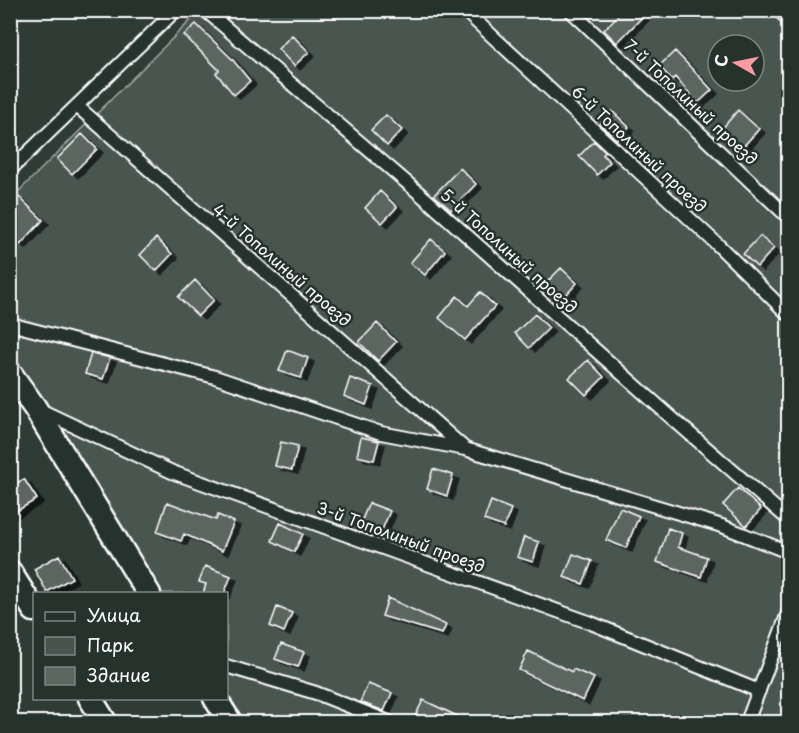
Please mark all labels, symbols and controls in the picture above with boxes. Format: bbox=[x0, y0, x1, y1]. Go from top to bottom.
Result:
street label: 7-й Тополиный проезд bbox=[620, 33, 764, 170]
north arrow bbox=[706, 33, 766, 93]
text: С bbox=[707, 53, 733, 68]
street label: 6-й Тополиный проезд bbox=[567, 79, 713, 218]
street label: 5-й Тополиный проезд bbox=[436, 182, 583, 318]
street label: 4-й Тополиный проезд bbox=[208, 197, 357, 331]
street label: 3-й Тополиный проезд bbox=[314, 495, 489, 578]
legend bbox=[33, 592, 228, 700]
text: Улица bbox=[87, 601, 141, 628]
text: Парк bbox=[87, 631, 134, 658]
text: Здание bbox=[87, 661, 150, 688]

